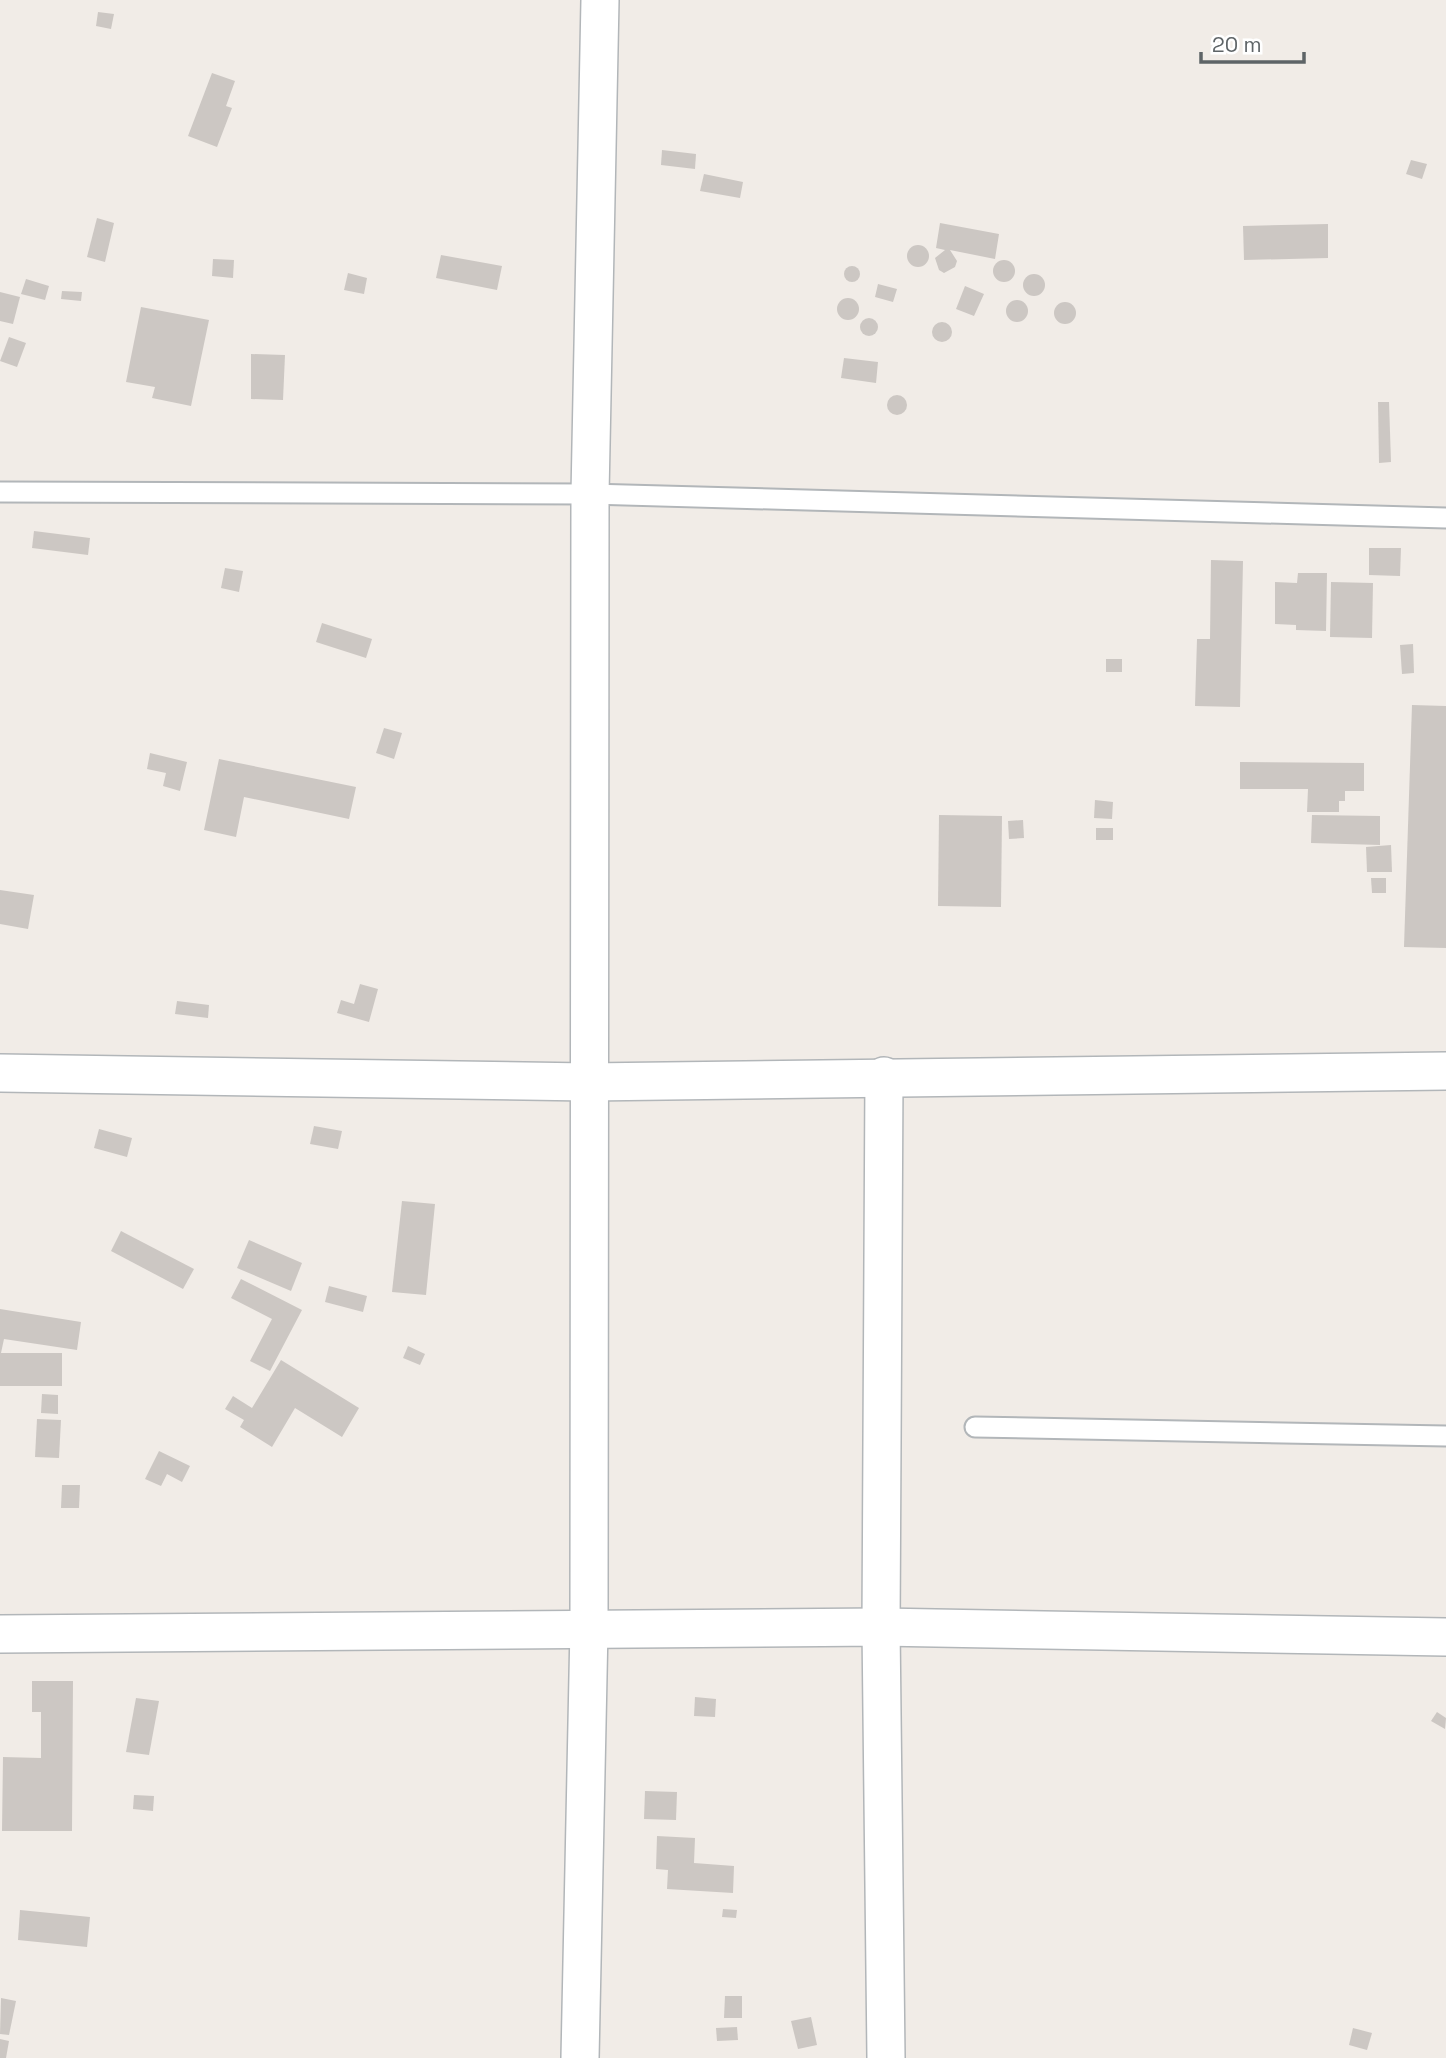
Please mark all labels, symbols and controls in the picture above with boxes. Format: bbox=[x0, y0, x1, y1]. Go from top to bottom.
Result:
scale bar bbox=[1201, 21, 1304, 65]
text: 20 m bbox=[1212, 31, 1262, 58]

